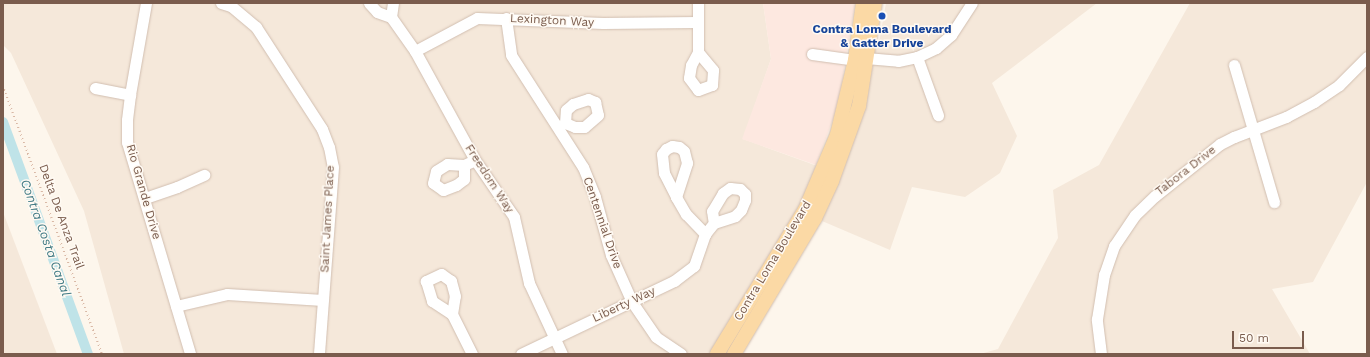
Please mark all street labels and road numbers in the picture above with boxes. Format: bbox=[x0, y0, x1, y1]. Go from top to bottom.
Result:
street label: Lexington Way bbox=[509, 12, 595, 30]
street label: Freedom Way bbox=[461, 142, 517, 216]
street label: Rio Grande Drive bbox=[123, 143, 163, 241]
street label: Tabora Drive bbox=[1153, 143, 1219, 199]
street label: Delta De Anza Trail bbox=[35, 162, 87, 272]
street label: Saint James Place bbox=[318, 165, 338, 273]
street label: Centennial Drive bbox=[579, 175, 625, 271]
street label: Contra Loma Boulevard bbox=[731, 198, 815, 324]
street label: Liberty Way bbox=[590, 284, 658, 326]

